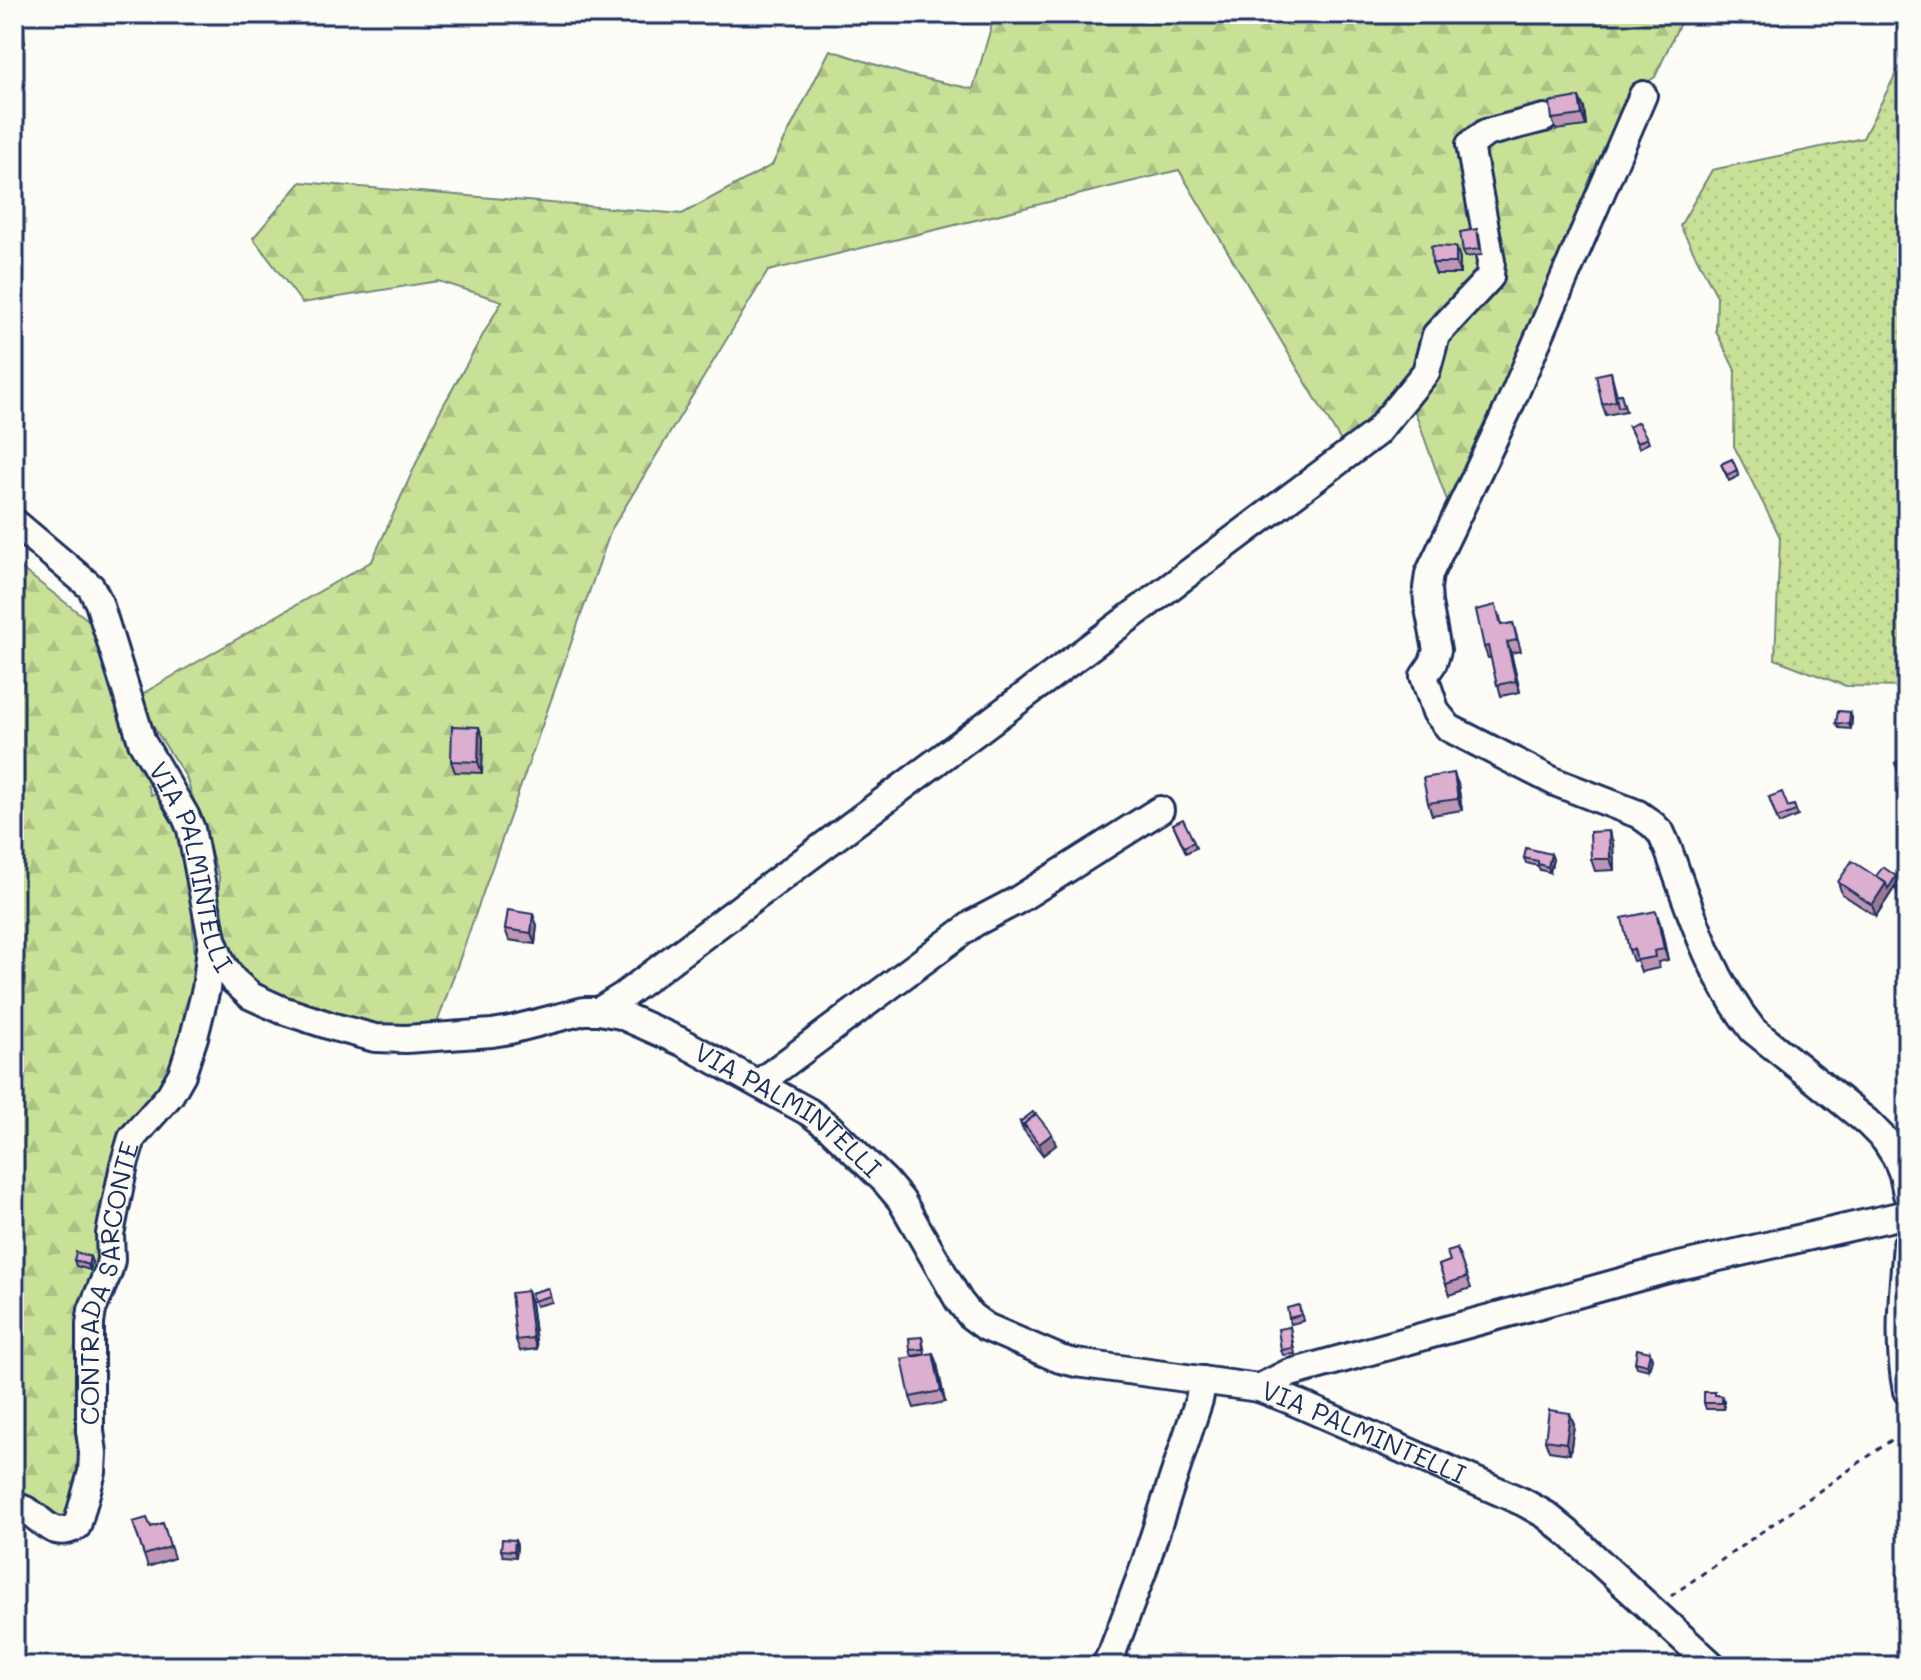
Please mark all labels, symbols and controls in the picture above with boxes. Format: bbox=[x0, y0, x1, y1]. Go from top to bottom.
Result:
street label: VIA PALMINTELLI bbox=[141, 755, 241, 979]
street label: VIA PALMINTELLI bbox=[689, 1034, 889, 1184]
street label: CONTRADA SARCONTE bbox=[72, 1137, 146, 1425]
street label: VIA PALMINTELLI bbox=[1257, 1373, 1471, 1491]

